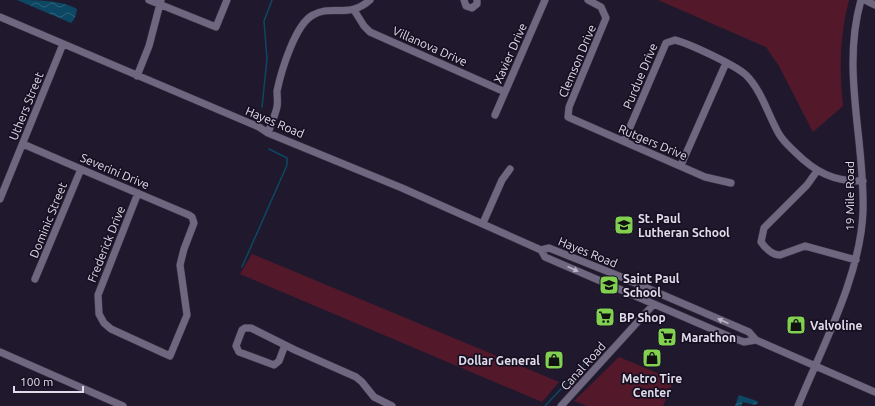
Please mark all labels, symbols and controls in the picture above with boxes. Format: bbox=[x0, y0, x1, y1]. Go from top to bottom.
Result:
street label: Xavier Drive bbox=[491, 21, 529, 85]
street label: Clemson Drive bbox=[556, 23, 598, 99]
street label: Villanova Drive bbox=[391, 24, 469, 68]
street label: Purdue Drive bbox=[620, 41, 660, 111]
street label: Uthers Street bbox=[6, 70, 46, 142]
street label: Hayes Road bbox=[244, 104, 306, 140]
street label: Rutgers Drive bbox=[617, 122, 689, 162]
street label: Severini Drive bbox=[79, 151, 151, 191]
street label: 19 Mile Road bbox=[843, 161, 856, 231]
street label: Dominic Street bbox=[27, 180, 69, 260]
street label: Frederick Drive bbox=[85, 204, 127, 284]
place label: St. Paul Lutheran School bbox=[638, 212, 730, 239]
school or university icon: St. Paul Lutheran School bbox=[613, 214, 635, 236]
street label: Hayes Road bbox=[557, 234, 619, 270]
one-way arrow bbox=[567, 266, 579, 272]
place label: Saint Paul School bbox=[623, 272, 680, 299]
school or university icon: Saint Paul School bbox=[598, 274, 620, 296]
supermarket icon: BP Shop bbox=[594, 306, 616, 328]
place label: BP Shop bbox=[619, 311, 666, 324]
shop icon: Valvoline bbox=[785, 314, 807, 336]
one-way arrow bbox=[718, 318, 729, 324]
place label: Valvoline bbox=[810, 319, 863, 332]
supermarket icon: Marathon bbox=[656, 326, 678, 348]
place label: Marathon bbox=[681, 331, 736, 344]
street label: Canal Road bbox=[558, 339, 608, 393]
shop icon: Metro Tire Center bbox=[641, 347, 663, 369]
shop icon: Dollar General bbox=[543, 349, 565, 371]
place label: Dollar General bbox=[458, 354, 540, 367]
scale bar bbox=[14, 368, 83, 394]
place label: Metro Tire Center bbox=[622, 372, 682, 399]
text: 100 m bbox=[20, 375, 53, 388]

